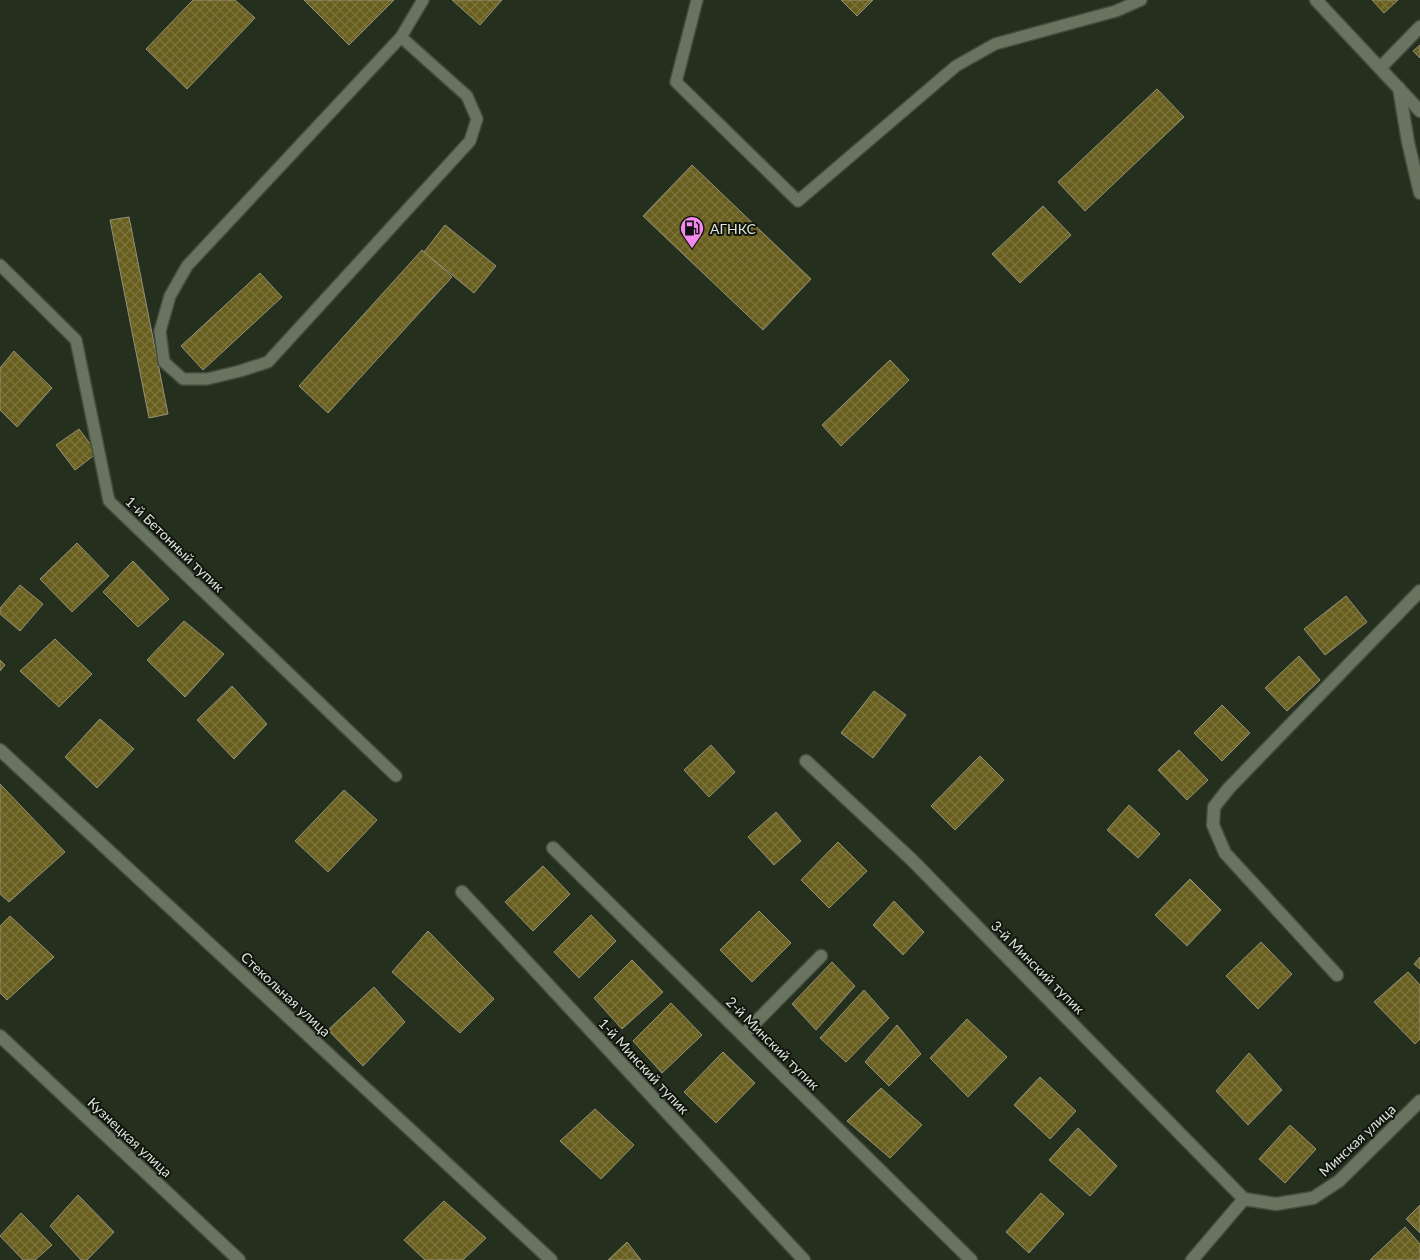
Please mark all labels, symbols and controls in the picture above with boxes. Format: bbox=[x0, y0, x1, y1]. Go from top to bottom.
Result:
fuel station icon: АГНКС bbox=[679, 215, 705, 249]
place label: АГНКС bbox=[710, 220, 757, 237]
street label: 1-й Бетонный тупик bbox=[122, 493, 228, 596]
street label: 3-й Минский тупик bbox=[988, 917, 1089, 1018]
street label: Стекольная улица bbox=[238, 948, 334, 1040]
street label: 2-й Минский тупик bbox=[723, 993, 824, 1094]
street label: 1-й Минский тупик bbox=[595, 1015, 693, 1118]
street label: Кузнецкая улица bbox=[84, 1094, 176, 1180]
street label: Минская улица bbox=[1315, 1100, 1399, 1180]

